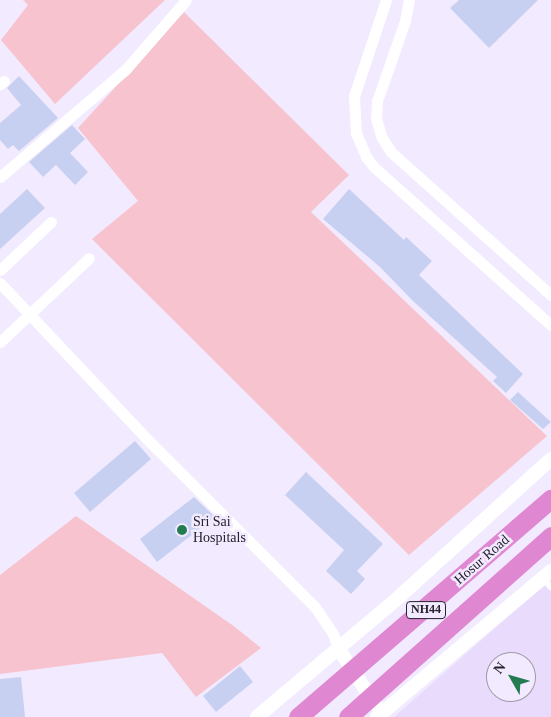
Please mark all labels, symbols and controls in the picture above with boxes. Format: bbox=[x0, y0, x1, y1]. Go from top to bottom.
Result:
place label: Sri Sai Hospitals bbox=[193, 514, 246, 546]
marker: Sri Sai Hospitals bbox=[175, 523, 189, 537]
street label: Hosur Road bbox=[451, 532, 513, 588]
road number: NH44 bbox=[406, 600, 446, 620]
north arrow bbox=[486, 652, 536, 702]
text: N bbox=[491, 659, 509, 677]

